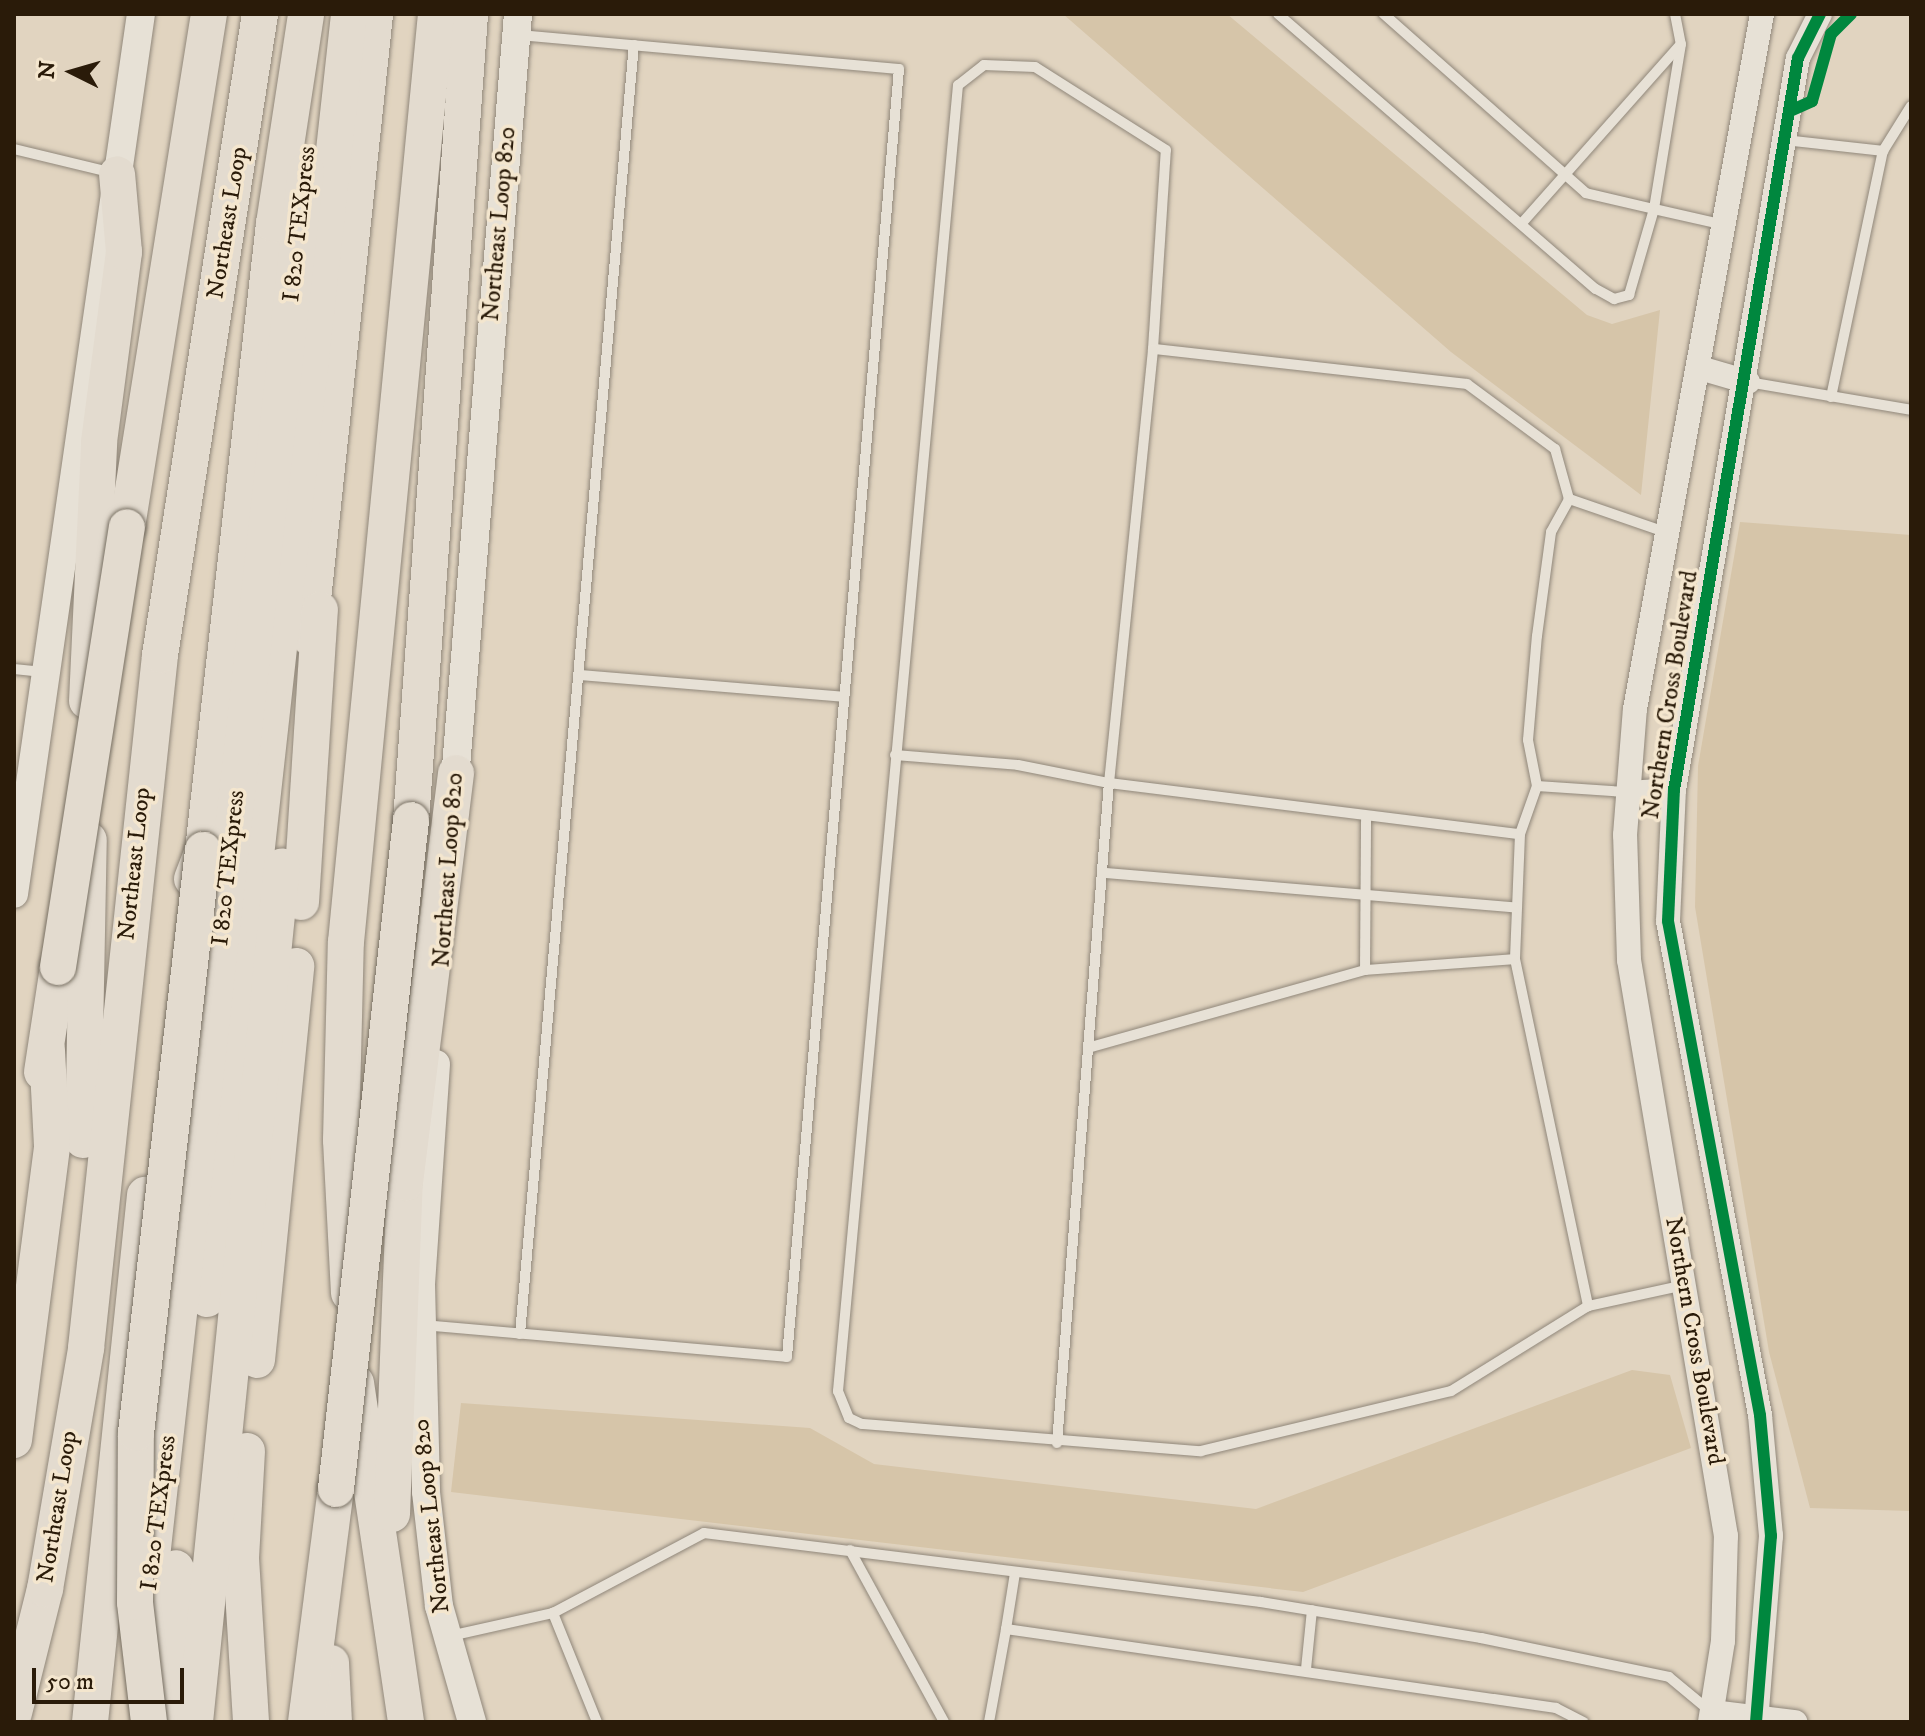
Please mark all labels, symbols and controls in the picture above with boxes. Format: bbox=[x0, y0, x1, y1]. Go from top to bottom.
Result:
north arrow bbox=[32, 32, 112, 112]
text: N bbox=[33, 60, 62, 80]
street label: Northeast Loop 820 bbox=[477, 125, 523, 323]
street label: Northeast Loop bbox=[202, 145, 254, 301]
street label: I 820 TEXpress bbox=[278, 145, 322, 303]
street label: Northern Cross Boulevard bbox=[1637, 569, 1705, 821]
street label: Northeast Loop 820 bbox=[428, 772, 470, 968]
street label: Northeast Loop bbox=[113, 786, 157, 942]
street label: I 820 TEXpress bbox=[207, 789, 251, 947]
street label: Northern Cross Boulevard bbox=[1658, 1215, 1730, 1467]
street label: Northeast Loop 820 bbox=[407, 1417, 457, 1615]
street label: Northeast Loop bbox=[32, 1429, 84, 1585]
street label: I 820 TEXpress bbox=[135, 1434, 183, 1592]
scale bar bbox=[36, 1652, 188, 1702]
text: 50 m bbox=[46, 1667, 94, 1697]

